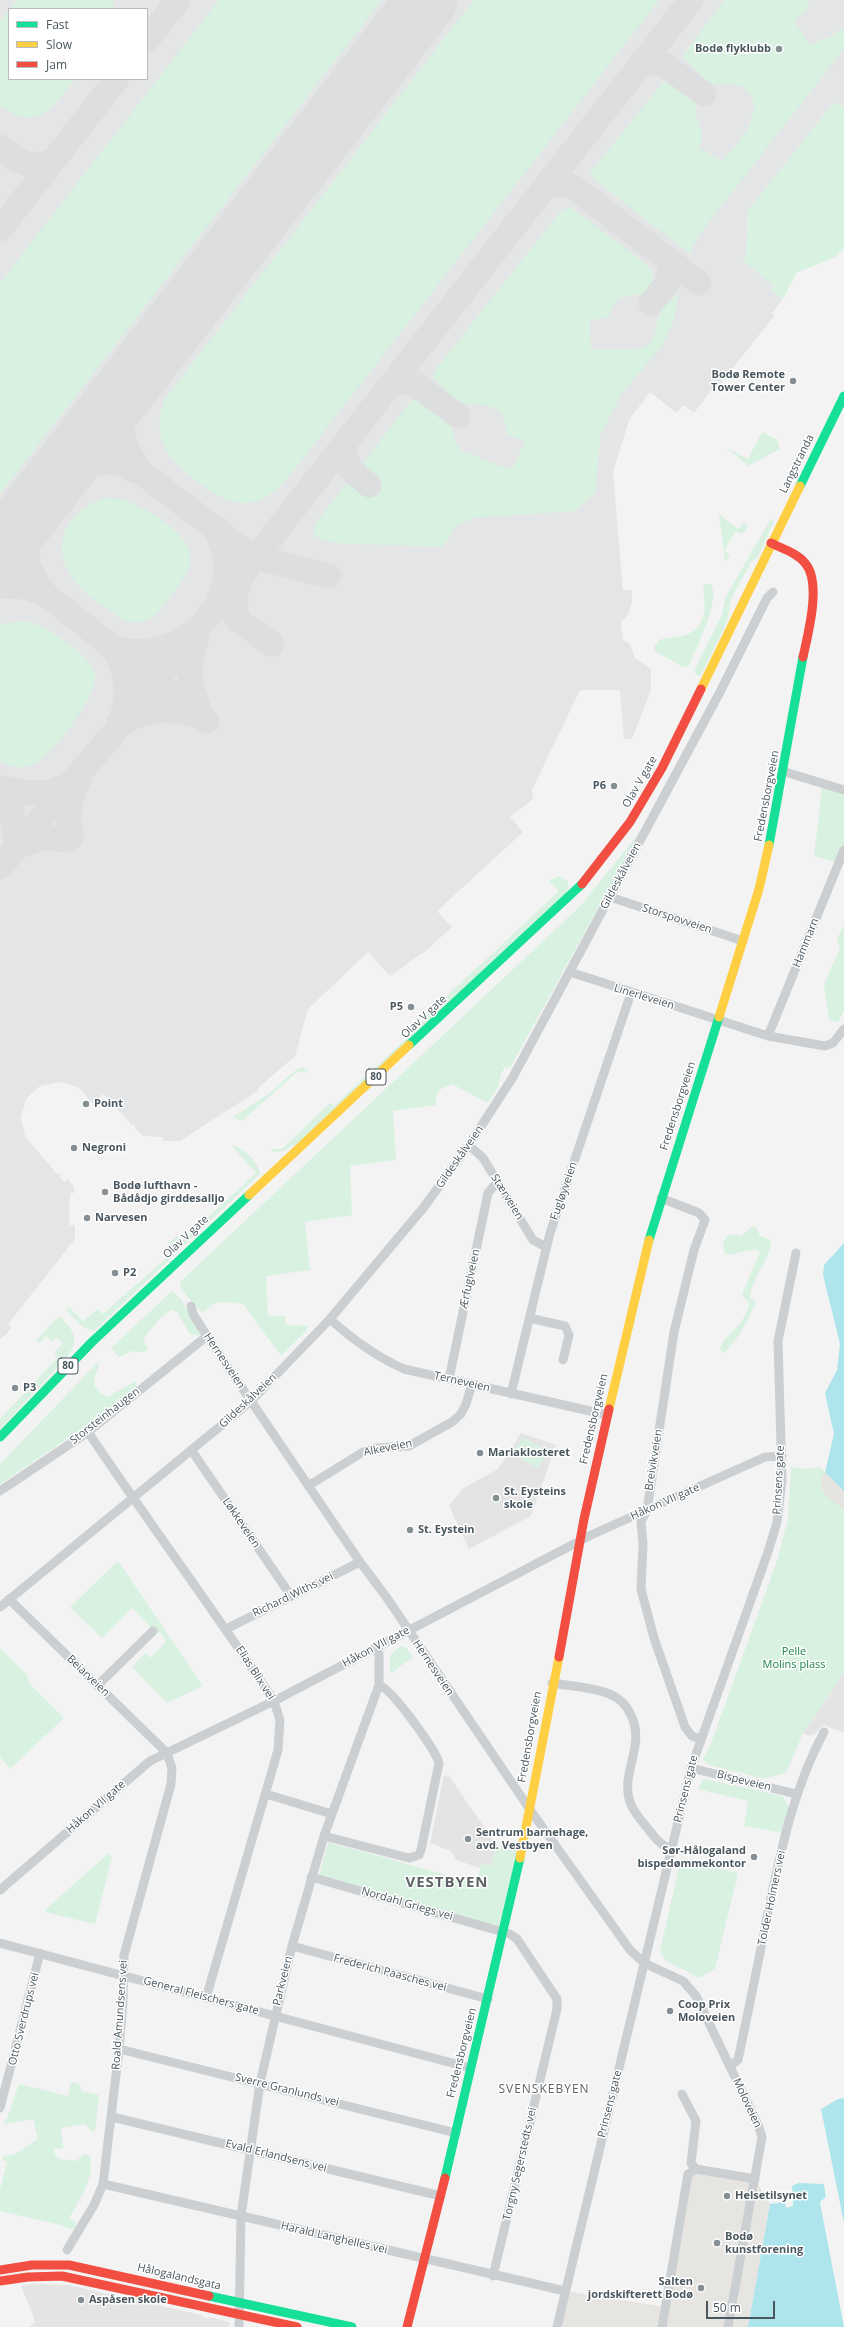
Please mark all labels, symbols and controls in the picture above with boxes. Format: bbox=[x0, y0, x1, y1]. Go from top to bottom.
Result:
legend bbox=[8, 8, 148, 80]
text: Fast bbox=[46, 16, 69, 33]
text: Slow bbox=[46, 36, 72, 53]
place label: Bodø flyklubb bbox=[695, 42, 771, 56]
marker: Bodø flyklubb bbox=[774, 44, 784, 54]
text: Jam bbox=[46, 56, 67, 73]
place label: Bodø Remote Tower Center bbox=[711, 368, 785, 394]
marker: Bodø Remote Tower Center bbox=[788, 376, 798, 386]
street label: Langstranda bbox=[777, 432, 817, 496]
street label: Fredensborgveien bbox=[752, 749, 782, 843]
street label: Olav V gate bbox=[620, 754, 660, 810]
place label: P6 bbox=[593, 779, 606, 793]
marker: P6 bbox=[609, 781, 619, 791]
street label: Gildeskålveien bbox=[598, 840, 644, 912]
street label: Storspovveien bbox=[640, 902, 714, 936]
street label: Hammarn bbox=[790, 916, 822, 970]
street label: Linerleveien bbox=[612, 982, 676, 1012]
street label: Olav V gate bbox=[399, 993, 449, 1041]
place label: P5 bbox=[390, 1000, 403, 1014]
marker: P5 bbox=[406, 1002, 416, 1012]
street label: Fredensborgveien bbox=[657, 1060, 699, 1152]
road number: 80 bbox=[366, 1069, 386, 1085]
place label: Point bbox=[94, 1097, 123, 1111]
marker: Point bbox=[81, 1099, 91, 1109]
street label: Gildeskålveien bbox=[433, 1123, 487, 1191]
place label: Negroni bbox=[82, 1141, 126, 1155]
marker: Negroni bbox=[69, 1143, 79, 1153]
street label: Fugløyveien bbox=[548, 1160, 580, 1222]
street label: Stærveien bbox=[488, 1172, 526, 1222]
place label: Bodø lufthavn - Bådådjo girddesalljo bbox=[113, 1179, 225, 1205]
marker: Bodø lufthavn - Bådådjo girddesalljo bbox=[100, 1187, 110, 1197]
place label: Narvesen bbox=[95, 1211, 148, 1225]
marker: Narvesen bbox=[82, 1213, 92, 1223]
street label: Olav V gate bbox=[161, 1213, 211, 1261]
street label: Ærfuglveien bbox=[457, 1248, 483, 1310]
place label: P2 bbox=[123, 1266, 136, 1280]
marker: P2 bbox=[110, 1268, 120, 1278]
street label: Hernesveien bbox=[201, 1331, 247, 1391]
road number: 80 bbox=[58, 1358, 78, 1374]
street label: Terneveien bbox=[433, 1369, 491, 1395]
street label: Gildeskålveien bbox=[217, 1371, 279, 1431]
street label: Fredensborgveien bbox=[577, 1372, 611, 1466]
place label: P3 bbox=[23, 1381, 36, 1395]
marker: P3 bbox=[10, 1383, 20, 1393]
street label: Storsteinhaugen bbox=[68, 1385, 142, 1447]
street label: Breivikveien bbox=[643, 1428, 665, 1492]
street label: Alkeveien bbox=[363, 1437, 413, 1459]
street label: Prinsens gate bbox=[771, 1445, 787, 1515]
place label: Mariaklosteret bbox=[488, 1446, 570, 1460]
marker: Mariaklosteret bbox=[475, 1448, 485, 1458]
street label: Håkon VII gate bbox=[629, 1481, 701, 1523]
place label: St. Eysteins skole bbox=[504, 1485, 566, 1511]
marker: St. Eysteins skole bbox=[491, 1493, 501, 1503]
street label: Løkkeveien bbox=[219, 1495, 263, 1551]
place label: St. Eystein bbox=[418, 1523, 475, 1537]
marker: St. Eystein bbox=[405, 1525, 415, 1535]
street label: Richard Withs vei bbox=[251, 1570, 335, 1620]
street label: Håkon VII gate bbox=[340, 1624, 412, 1670]
street label: Hernesveien bbox=[410, 1638, 456, 1698]
street label: Elias Blix vei bbox=[233, 1644, 277, 1702]
park label: Pelle Molins plass bbox=[762, 1645, 826, 1671]
street label: Beiarveien bbox=[64, 1652, 112, 1700]
street label: Fredensborgveien bbox=[515, 1690, 545, 1784]
street label: Prinsens gate bbox=[671, 1754, 701, 1824]
street label: Bispeveien bbox=[716, 1768, 772, 1794]
street label: Håkon VII gate bbox=[64, 1778, 128, 1836]
place label: Sentrum barnehage, avd. Vestbyen bbox=[476, 1826, 588, 1852]
marker: Sentrum barnehage, avd. Vestbyen bbox=[463, 1834, 473, 1844]
place label: Sør-Hålogaland bispedømmekontor bbox=[637, 1844, 746, 1870]
street label: Tolder Holmers vei bbox=[755, 1849, 789, 1947]
marker: Sør-Hålogaland bispedømmekontor bbox=[749, 1852, 759, 1862]
district label: VESTBYEN bbox=[405, 1874, 489, 1892]
street label: Nordahl Griegs vei bbox=[360, 1885, 454, 1923]
street label: Frederich Paasches vei bbox=[332, 1952, 448, 1994]
street label: Parkveien bbox=[271, 1955, 295, 2007]
street label: Roald Amundsens vei bbox=[110, 1960, 130, 2070]
street label: Otto Sverdrups vei bbox=[6, 1971, 42, 2067]
street label: General Fleischers gate bbox=[142, 1974, 260, 2018]
place label: Coop Prix Moloveien bbox=[678, 1998, 735, 2024]
marker: Coop Prix Moloveien bbox=[665, 2006, 675, 2016]
street label: Fredensborgveien bbox=[444, 2007, 480, 2099]
street label: Prinsens gate bbox=[595, 2069, 625, 2139]
street label: Sverre Granlunds vei bbox=[234, 2071, 340, 2109]
street label: Moloveien bbox=[730, 2076, 764, 2130]
district label: SVENSKEBYEN bbox=[498, 2083, 590, 2097]
street label: Torgny Segerstedts vei bbox=[501, 2106, 539, 2222]
street label: Evald Erlandsens vei bbox=[224, 2137, 328, 2175]
place label: Helsetilsynet bbox=[735, 2189, 807, 2203]
marker: Helsetilsynet bbox=[722, 2191, 732, 2201]
street label: Harald Langhelles vei bbox=[279, 2219, 389, 2257]
place label: Bodø kunstforening bbox=[725, 2230, 803, 2256]
marker: Bodø kunstforening bbox=[712, 2238, 722, 2248]
street label: Hålogalandsgata bbox=[136, 2261, 222, 2293]
place label: Salten jordskifterett Bodø bbox=[588, 2275, 693, 2301]
marker: Salten jordskifterett Bodø bbox=[696, 2283, 706, 2293]
place label: Aspåsen skole bbox=[89, 2293, 167, 2307]
scale bar bbox=[708, 2293, 777, 2319]
marker: Aspåsen skole bbox=[76, 2295, 86, 2305]
text: 50 m bbox=[713, 2299, 741, 2316]

